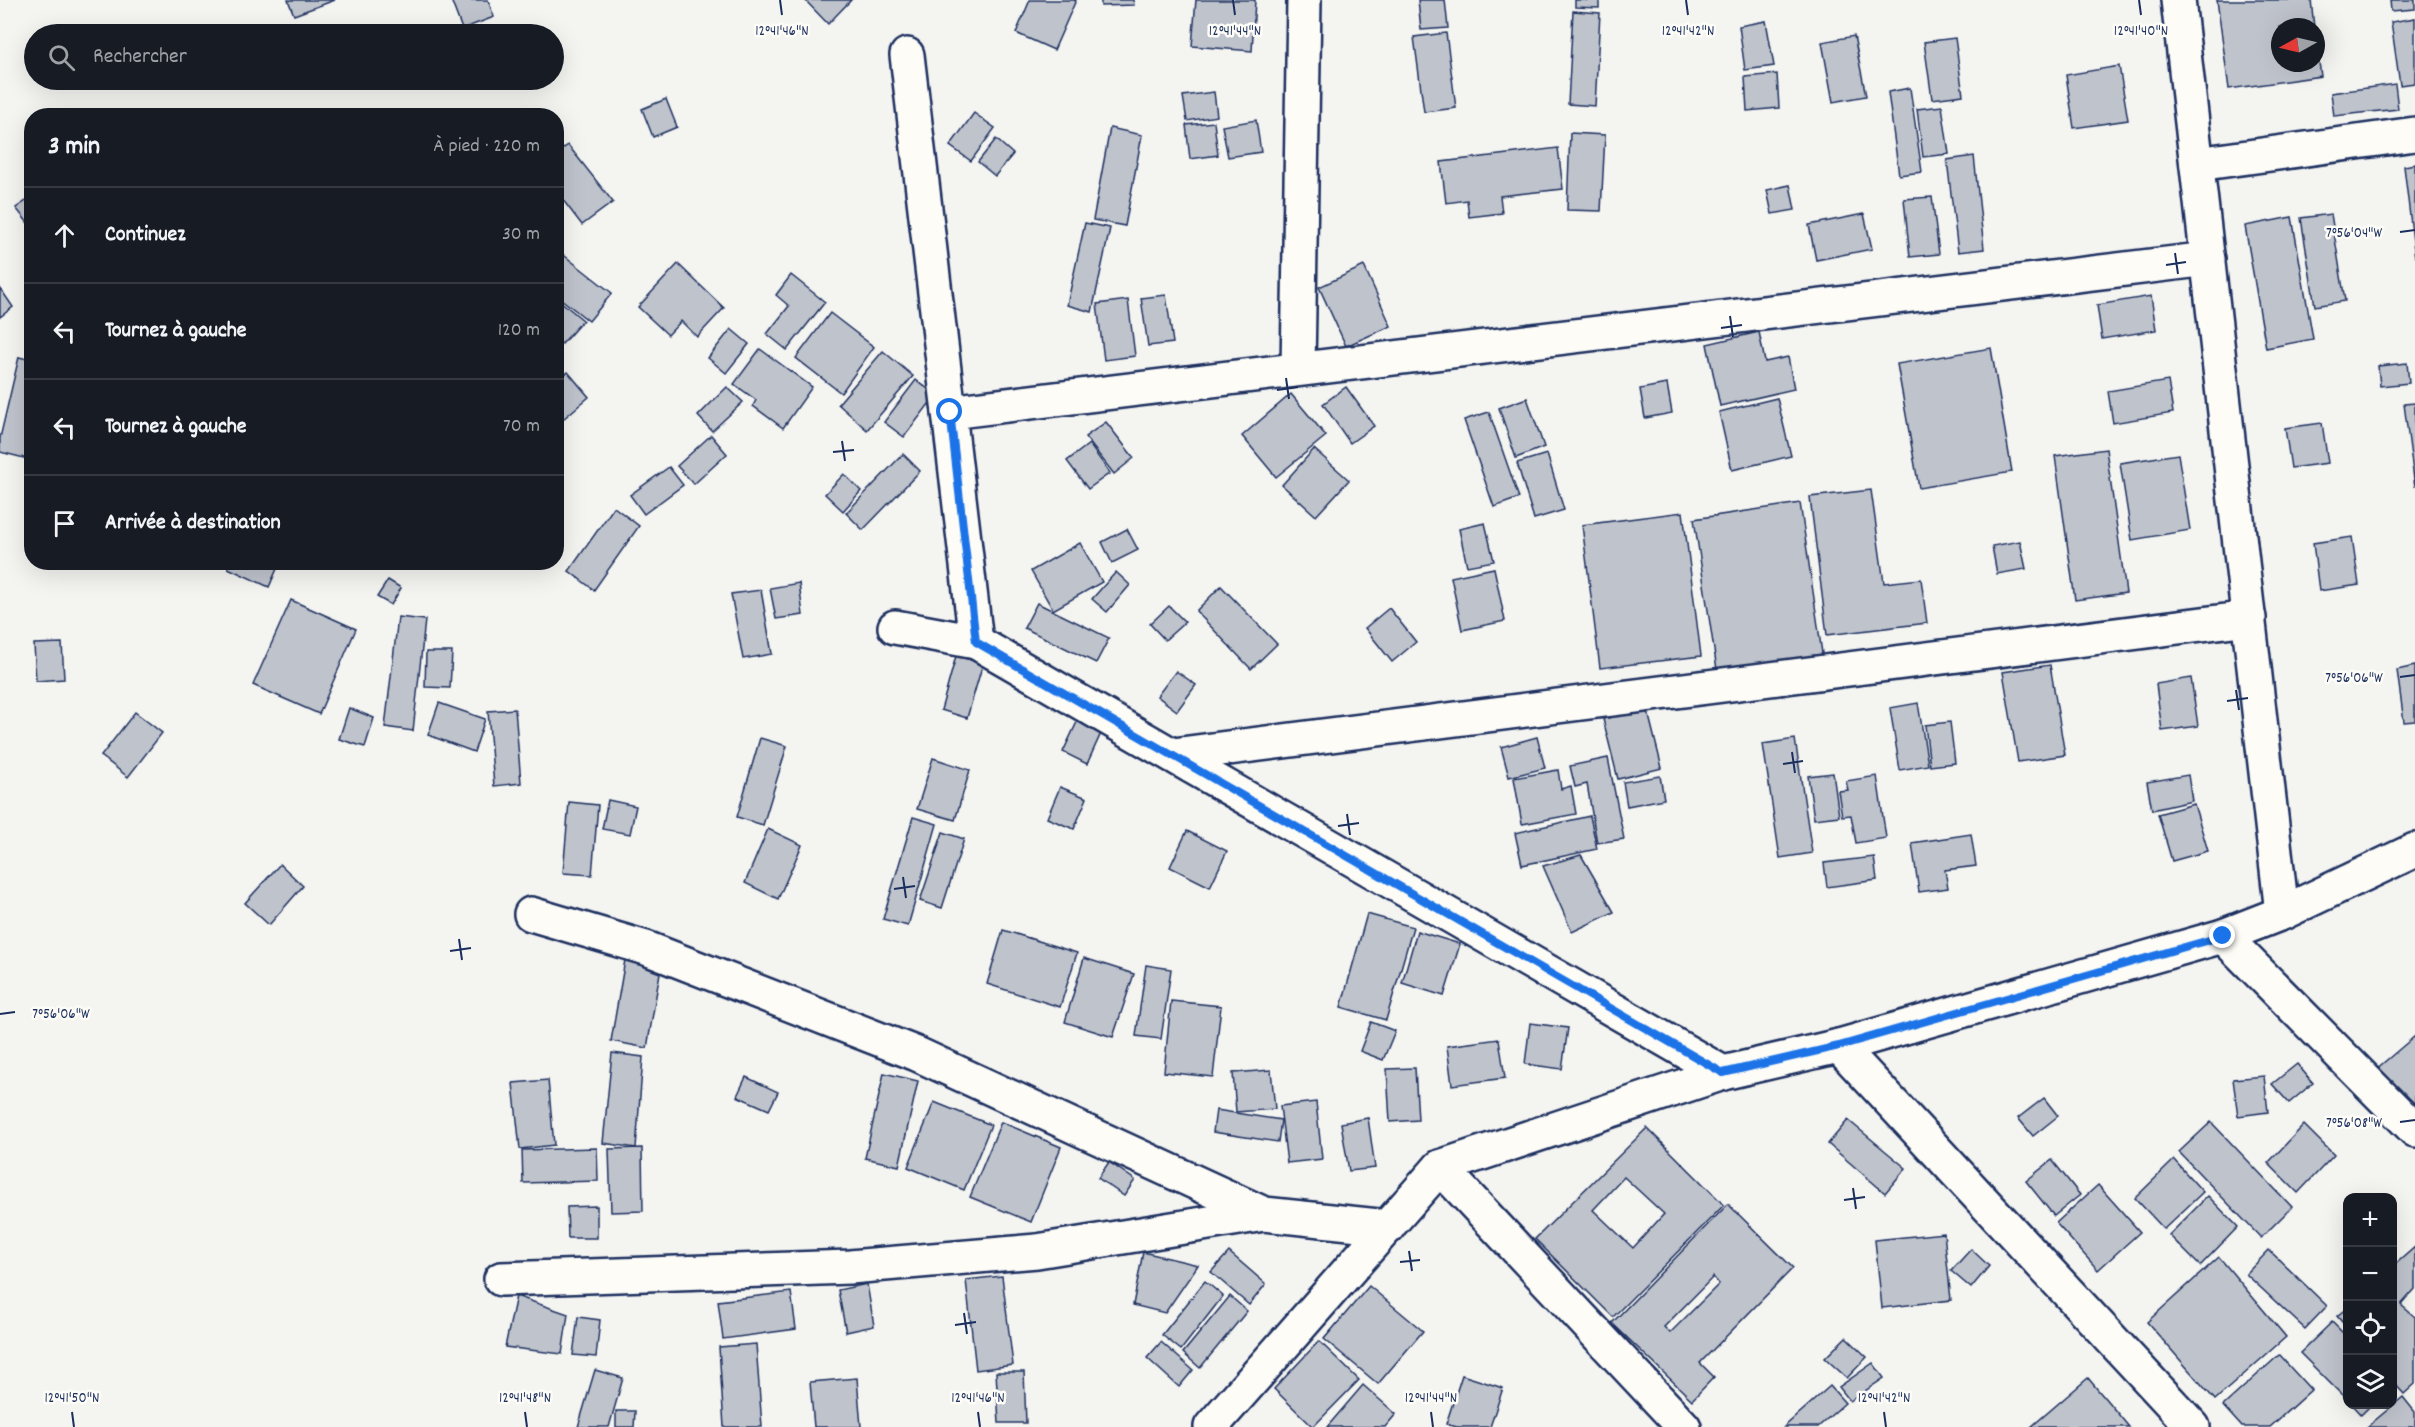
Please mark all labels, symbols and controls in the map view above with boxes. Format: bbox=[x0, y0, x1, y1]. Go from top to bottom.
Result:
north arrow bbox=[2271, 18, 2325, 72]
text: 12°41'46"N bbox=[755, 21, 809, 43]
text: 12°41'44"N bbox=[1209, 21, 1261, 43]
text: 12°41'42"N bbox=[1662, 21, 1714, 43]
text: 12°41'40"N bbox=[2114, 21, 2168, 43]
search box bbox=[24, 24, 564, 90]
icon: search bbox=[45, 41, 78, 74]
text: Rechercher bbox=[93, 42, 187, 73]
text: 3 min bbox=[48, 129, 100, 166]
text: À pied · 220 m bbox=[434, 133, 540, 161]
icon: ahead bbox=[48, 219, 81, 252]
text: Continuez bbox=[105, 220, 186, 251]
text: 30 m bbox=[502, 221, 540, 249]
text: 7°56'04"W bbox=[2326, 223, 2382, 245]
icon: left bbox=[48, 315, 81, 348]
text: Tournez à gauche bbox=[105, 316, 247, 347]
text: 120 m bbox=[498, 317, 540, 345]
route start bbox=[936, 398, 962, 424]
icon: left bbox=[48, 411, 81, 444]
text: Tournez à gauche bbox=[105, 412, 247, 443]
text: 70 m bbox=[503, 413, 540, 441]
icon: arrive bbox=[48, 507, 81, 540]
text: Arrivée à destination bbox=[105, 508, 281, 539]
text: 7°56'06"W bbox=[2325, 668, 2383, 690]
route end bbox=[2209, 922, 2235, 948]
text: 7°56'06"W bbox=[32, 1004, 90, 1026]
text: 7°56'08"W bbox=[2326, 1113, 2382, 1135]
map controls bbox=[2343, 1193, 2397, 1409]
button: + bbox=[2343, 1193, 2397, 1247]
button: − bbox=[2343, 1247, 2397, 1301]
button: locate bbox=[2343, 1301, 2397, 1355]
button: layers bbox=[2343, 1355, 2397, 1409]
text: 12°41'50"N bbox=[45, 1388, 100, 1410]
text: 12°41'48"N bbox=[499, 1388, 551, 1410]
text: 12°41'46"N bbox=[951, 1388, 1005, 1410]
text: 12°41'44"N bbox=[1405, 1388, 1457, 1410]
text: 12°41'42"N bbox=[1858, 1388, 1910, 1410]

